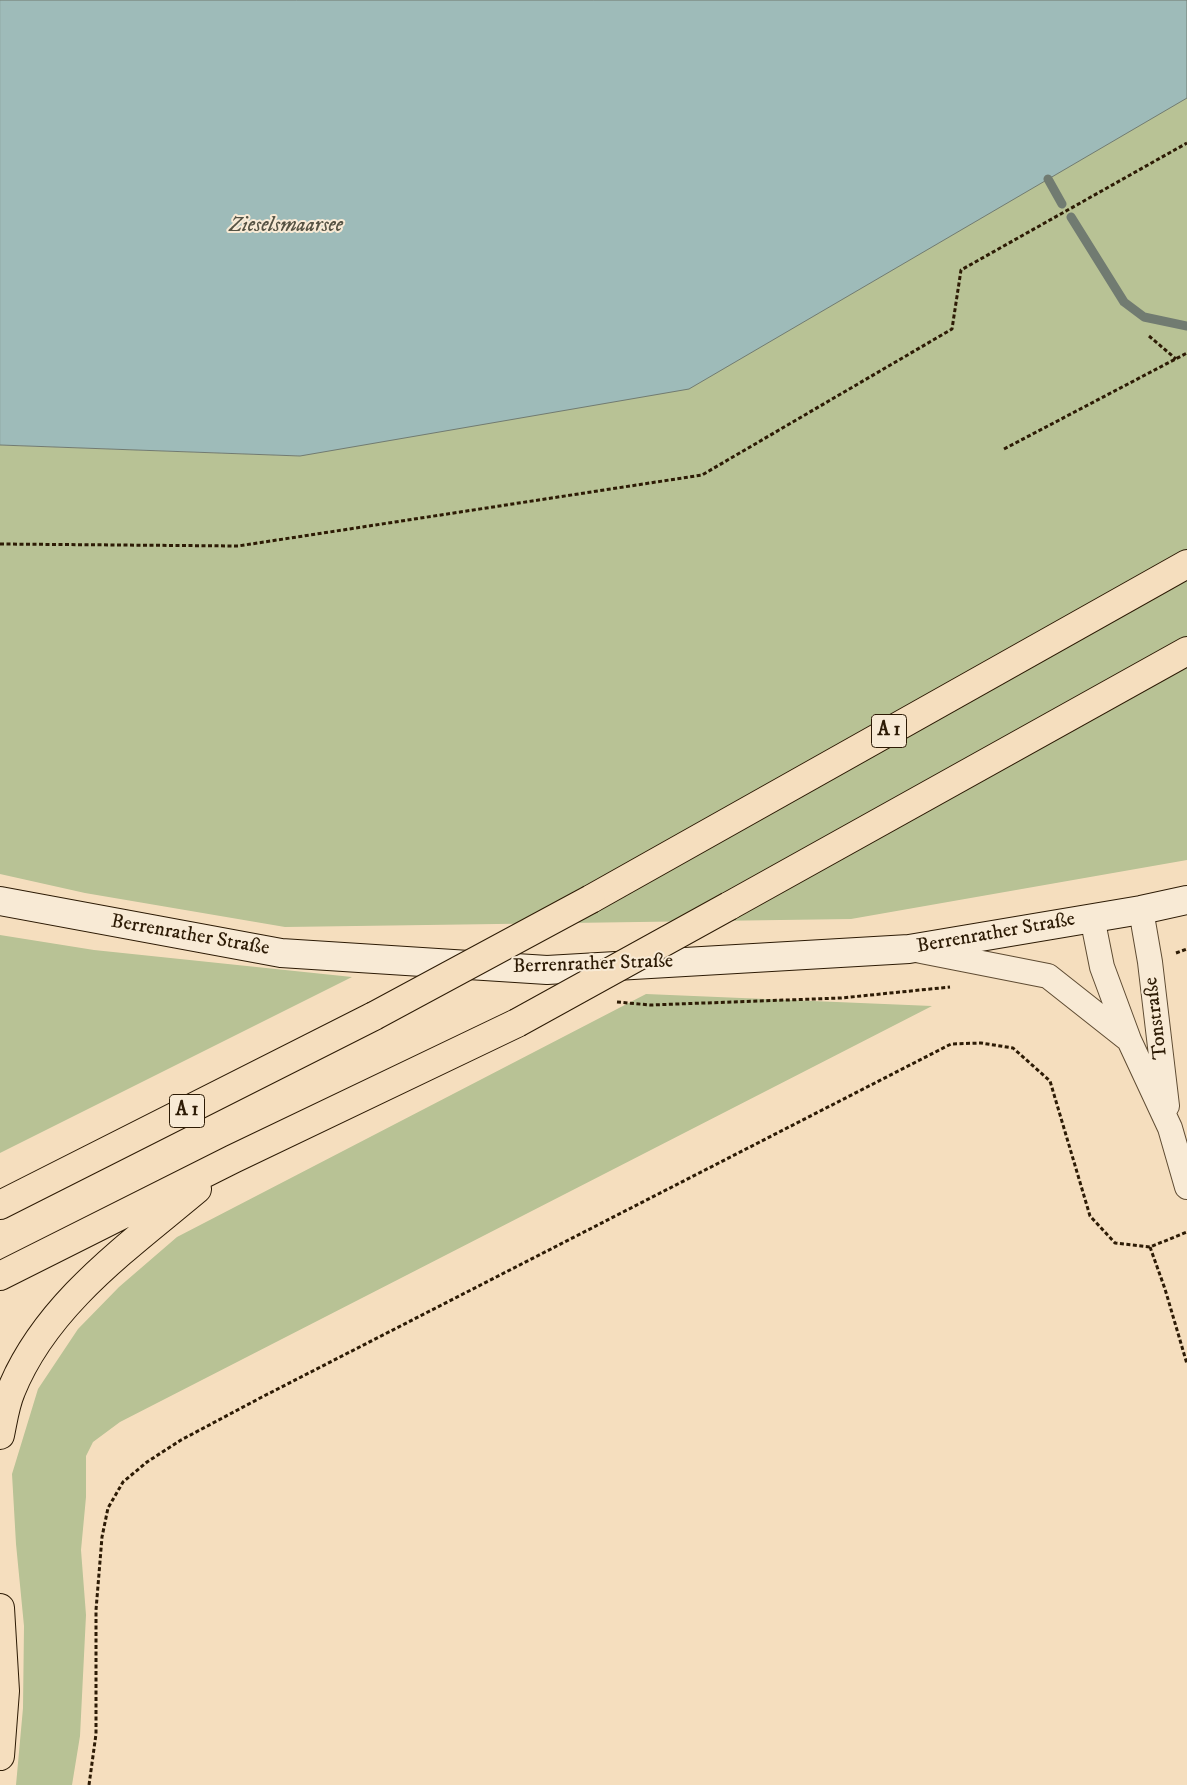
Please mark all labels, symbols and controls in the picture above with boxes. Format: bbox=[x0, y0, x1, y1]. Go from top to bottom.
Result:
water label: Zieselsmaarsee bbox=[229, 214, 343, 240]
road number: A 1 bbox=[872, 714, 906, 748]
street label: Berrenrather Straße bbox=[915, 908, 1077, 960]
street label: Berrenrather Straße bbox=[109, 910, 271, 962]
street label: Berrenrather Straße bbox=[512, 950, 674, 980]
street label: Tonstraße bbox=[1140, 976, 1174, 1060]
road number: A 1 bbox=[170, 1094, 204, 1128]

